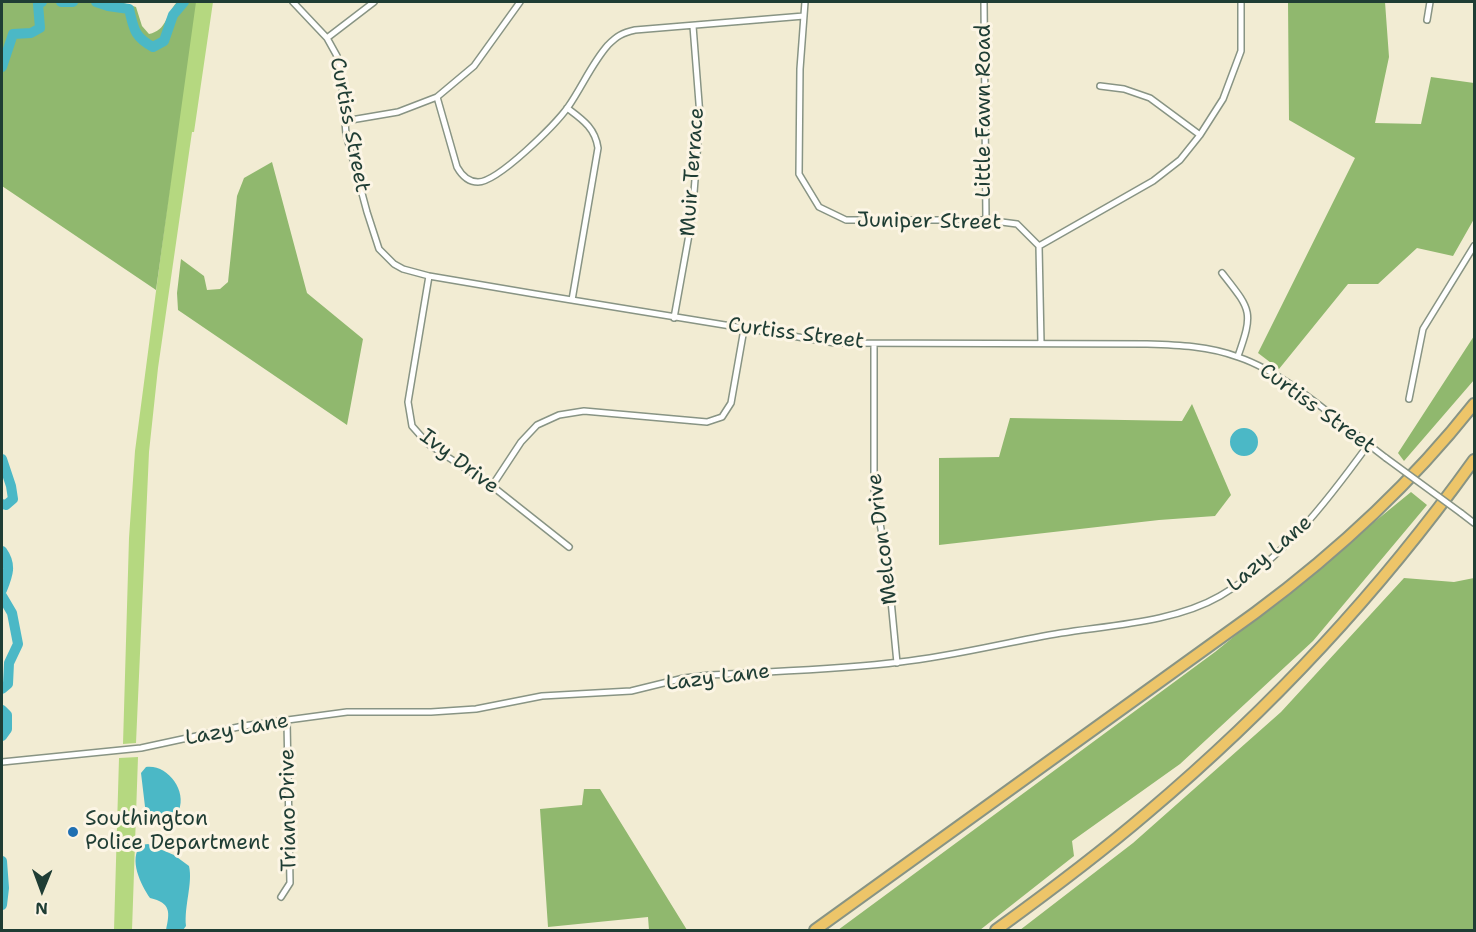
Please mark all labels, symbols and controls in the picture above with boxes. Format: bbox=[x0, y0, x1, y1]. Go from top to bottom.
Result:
street label: Little Fawn Road bbox=[972, 24, 998, 198]
street label: Curtiss Street bbox=[324, 55, 374, 195]
street label: Muir Terrace bbox=[676, 107, 710, 237]
street label: Juniper Street bbox=[856, 208, 1002, 236]
street label: Curtiss Street bbox=[726, 313, 866, 355]
street label: Curtiss Street bbox=[1254, 359, 1380, 459]
street label: Ivy Drive bbox=[414, 424, 504, 500]
street label: Melcon Drive bbox=[862, 472, 904, 606]
street label: Lazy Lane bbox=[1222, 510, 1318, 598]
street label: Lazy Lane bbox=[665, 659, 771, 697]
street label: Lazy Lane bbox=[183, 709, 291, 751]
street label: Triano Drive bbox=[275, 748, 303, 872]
place label: Southington Police Department bbox=[85, 807, 270, 857]
marker: Southington Police Department bbox=[66, 825, 80, 839]
north arrow bbox=[12, 860, 72, 920]
text: N bbox=[35, 898, 48, 919]

